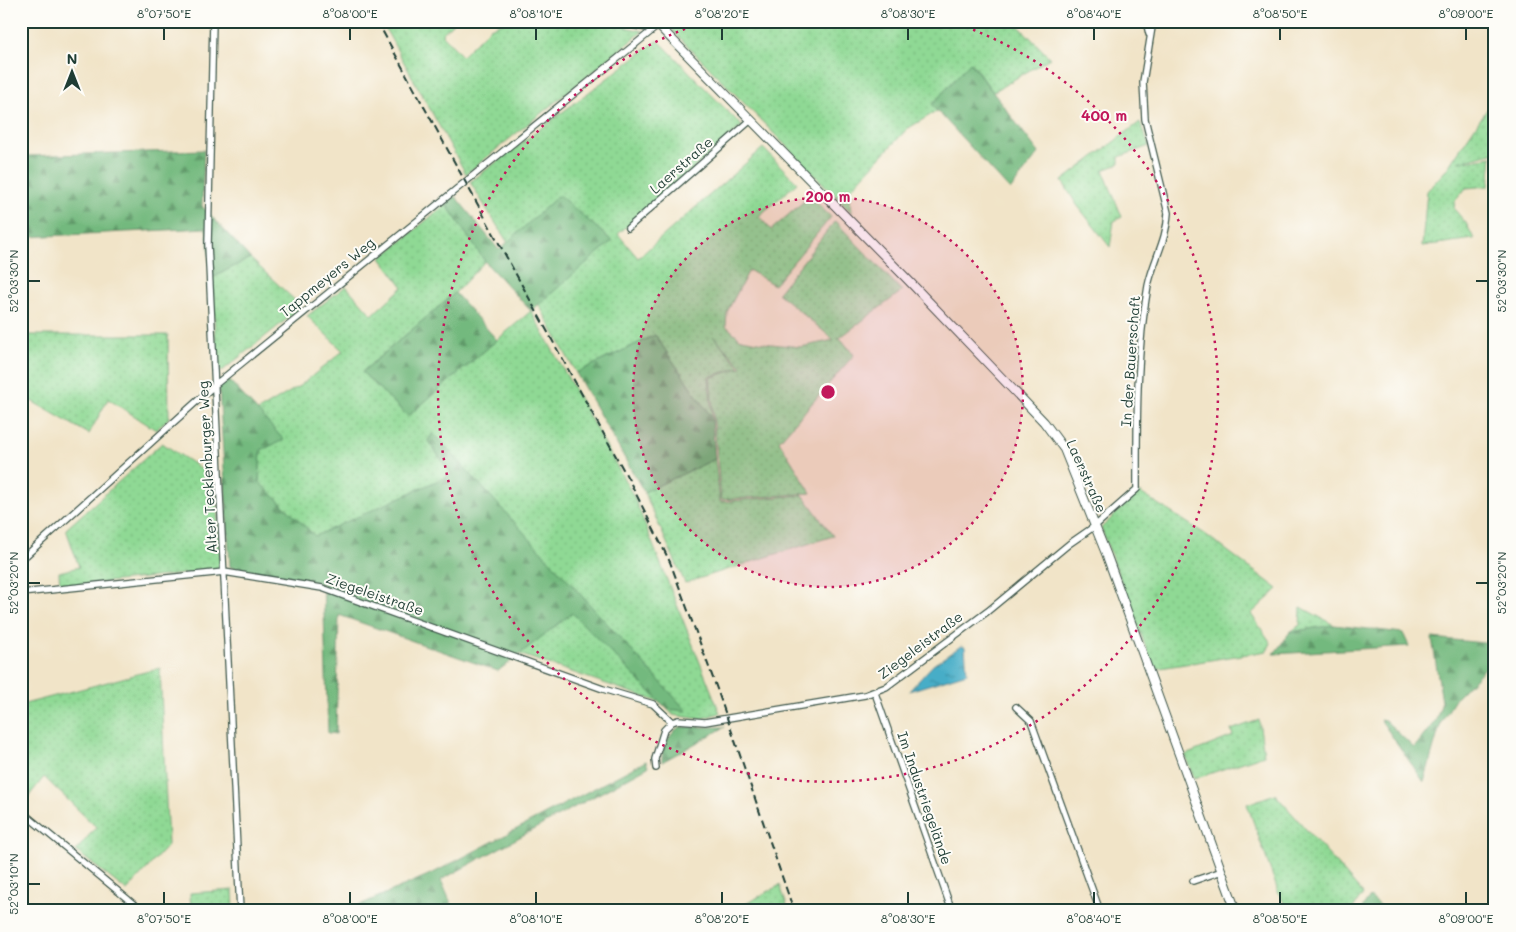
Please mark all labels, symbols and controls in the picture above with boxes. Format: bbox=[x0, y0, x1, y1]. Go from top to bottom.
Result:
text: 8°07'50"E bbox=[137, 5, 191, 21]
text: 8°08'00"E bbox=[322, 5, 378, 21]
text: 8°08'10"E bbox=[509, 5, 563, 21]
text: 8°08'20"E bbox=[695, 5, 749, 21]
text: 8°08'30"E bbox=[881, 5, 935, 21]
text: 8°08'40"E bbox=[1067, 5, 1121, 21]
text: 8°08'50"E bbox=[1253, 5, 1307, 21]
text: 8°09'00"E bbox=[1439, 5, 1494, 21]
north arrow bbox=[48, 48, 98, 98]
text: N bbox=[67, 49, 77, 68]
text: 400 m bbox=[1081, 105, 1127, 125]
street label: Laerstraße bbox=[645, 132, 717, 198]
text: 200 m bbox=[806, 186, 851, 206]
street label: Tappmeyers Weg bbox=[276, 233, 378, 321]
text: 52°03'30"N bbox=[5, 250, 21, 312]
text: 52°03'30"N bbox=[1493, 250, 1509, 312]
street label: In der Bauerschaft bbox=[1116, 295, 1144, 427]
street label: Alter Tecklenburger Weg bbox=[193, 380, 221, 554]
centre of rings bbox=[819, 383, 837, 401]
street label: Laerstraße bbox=[1062, 436, 1112, 516]
text: 52°03'20"N bbox=[5, 552, 21, 614]
text: 52°03'20"N bbox=[1493, 552, 1509, 614]
street label: Ziegeleistraße bbox=[324, 568, 426, 620]
street label: Ziegeleistraße bbox=[874, 607, 966, 683]
street label: Im Industriegelände bbox=[893, 729, 957, 867]
text: 52°03'10"N bbox=[5, 853, 21, 915]
text: 8°07'50"E bbox=[137, 910, 191, 926]
text: 8°08'00"E bbox=[322, 910, 378, 926]
text: 8°08'10"E bbox=[509, 910, 563, 926]
text: 8°08'20"E bbox=[695, 910, 749, 926]
text: 8°08'30"E bbox=[881, 910, 935, 926]
text: 8°08'40"E bbox=[1067, 910, 1121, 926]
text: 8°08'50"E bbox=[1253, 910, 1307, 926]
text: 8°09'00"E bbox=[1439, 910, 1494, 926]

